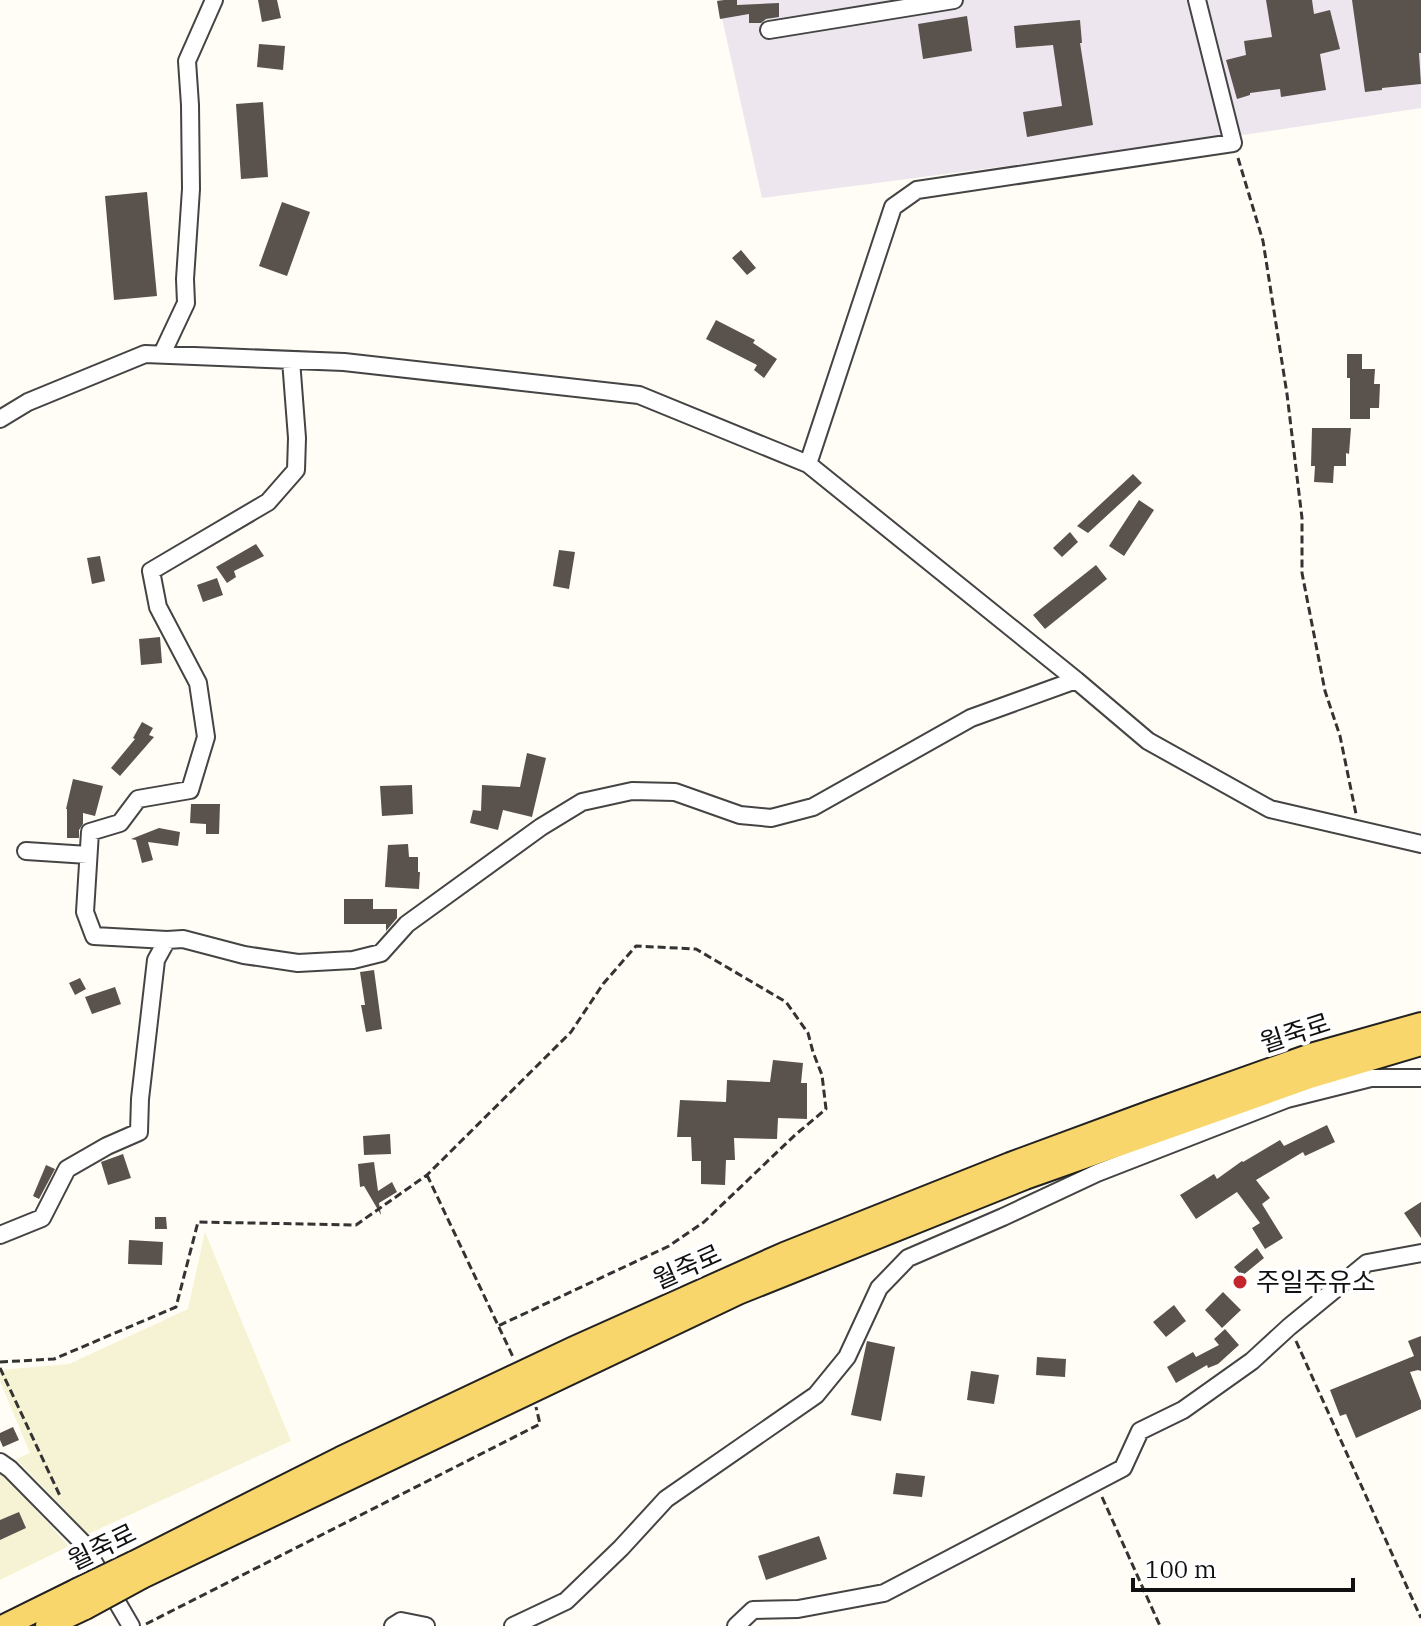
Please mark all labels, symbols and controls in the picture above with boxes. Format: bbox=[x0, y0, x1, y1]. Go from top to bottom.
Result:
street label: 월죽로 bbox=[1255, 1005, 1334, 1059]
street label: 월죽로 bbox=[647, 1236, 726, 1296]
place label: 주일주유소 bbox=[1256, 1264, 1376, 1298]
marker: 주일주유소 bbox=[1231, 1273, 1249, 1291]
street label: 월죽로 bbox=[62, 1515, 141, 1577]
scale bar bbox=[1133, 1542, 1353, 1592]
text: 100 m bbox=[1145, 1553, 1217, 1585]

